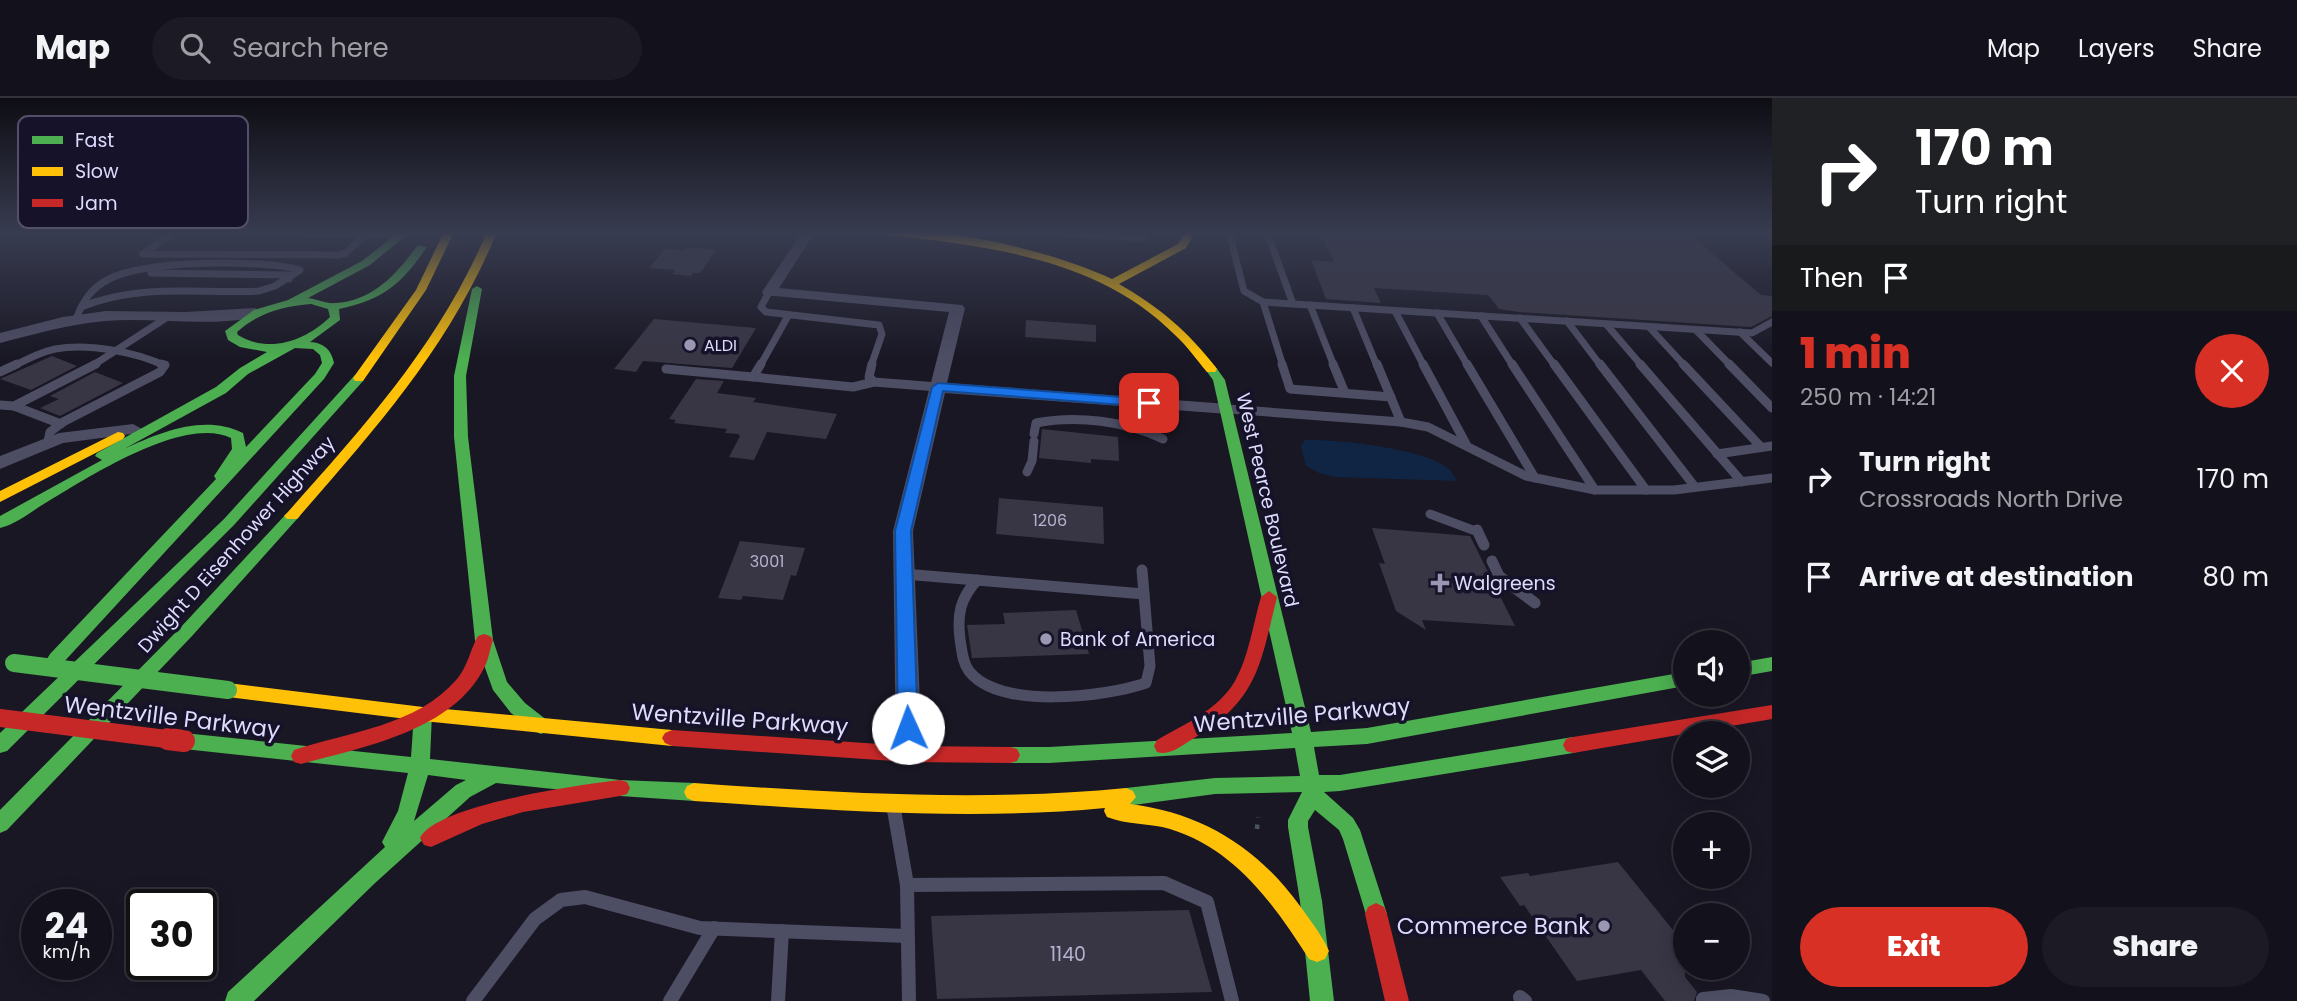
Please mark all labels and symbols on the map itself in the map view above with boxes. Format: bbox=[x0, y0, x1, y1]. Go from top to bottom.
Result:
legend bbox=[18, 116, 248, 228]
text: Fast bbox=[75, 127, 114, 154]
text: Slow bbox=[75, 158, 119, 185]
text: Jam bbox=[75, 190, 117, 217]
place label: ALDI bbox=[704, 334, 737, 357]
marker: ALDI bbox=[682, 337, 698, 353]
pin bbox=[1119, 373, 1179, 433]
street label: West Pearce Boulevard bbox=[1230, 390, 1305, 610]
street label: Dwight D Eisenhower Highway bbox=[132, 430, 341, 659]
house number: 1206 bbox=[1033, 509, 1067, 532]
house number: 3001 bbox=[750, 550, 784, 573]
place label: Walgreens bbox=[1454, 570, 1556, 597]
marker: Walgreens bbox=[1432, 575, 1448, 591]
place label: Bank of America bbox=[1060, 626, 1215, 653]
marker: Bank of America bbox=[1038, 631, 1054, 647]
street label: Wentzville Parkway bbox=[62, 688, 282, 746]
street label: Wentzville Parkway bbox=[1192, 690, 1412, 740]
position arrow bbox=[871, 691, 945, 765]
street label: Wentzville Parkway bbox=[631, 695, 849, 743]
speed limit sign: 30 bbox=[126, 889, 217, 980]
place label: Commerce Bank bbox=[1397, 910, 1590, 942]
marker: Commerce Bank bbox=[1596, 918, 1612, 934]
house number: 1140 bbox=[1050, 941, 1086, 968]

